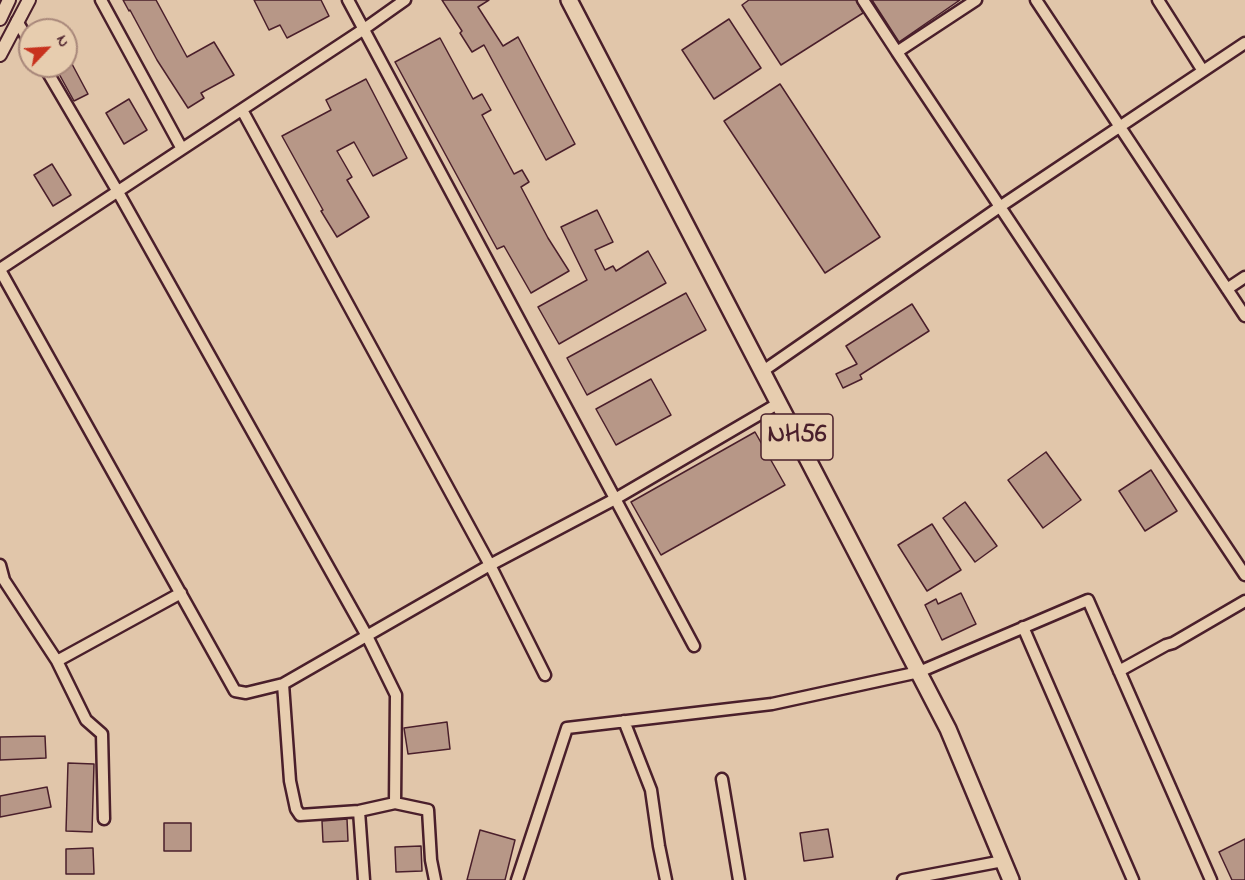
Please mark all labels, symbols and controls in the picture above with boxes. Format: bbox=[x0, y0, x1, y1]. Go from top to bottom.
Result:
north arrow bbox=[18, 18, 78, 78]
text: N bbox=[49, 31, 76, 51]
road number: NH56 bbox=[761, 414, 833, 460]

